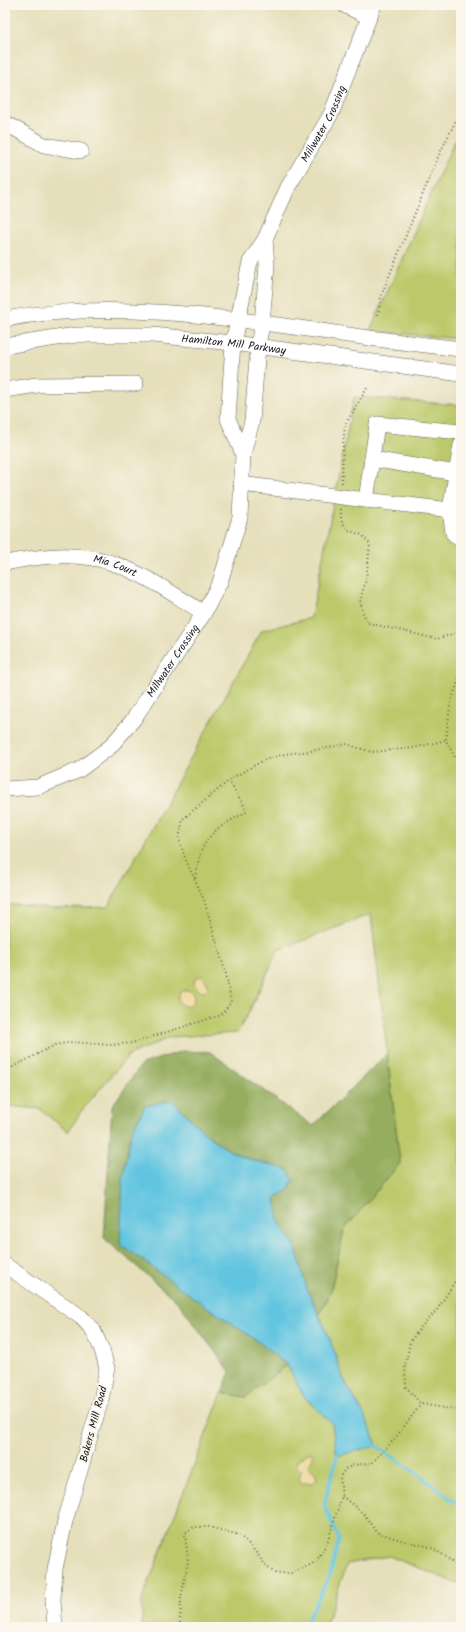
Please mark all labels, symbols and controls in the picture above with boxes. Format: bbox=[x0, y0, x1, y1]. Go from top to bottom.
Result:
street label: Millwater Crossing bbox=[296, 83, 351, 166]
street label: Hamilton Mill Parkway bbox=[180, 330, 288, 360]
street label: Mia Court bbox=[91, 550, 141, 582]
street label: Millwater Crossing bbox=[142, 621, 204, 701]
street label: Bakers Mill Road bbox=[75, 1384, 113, 1464]

